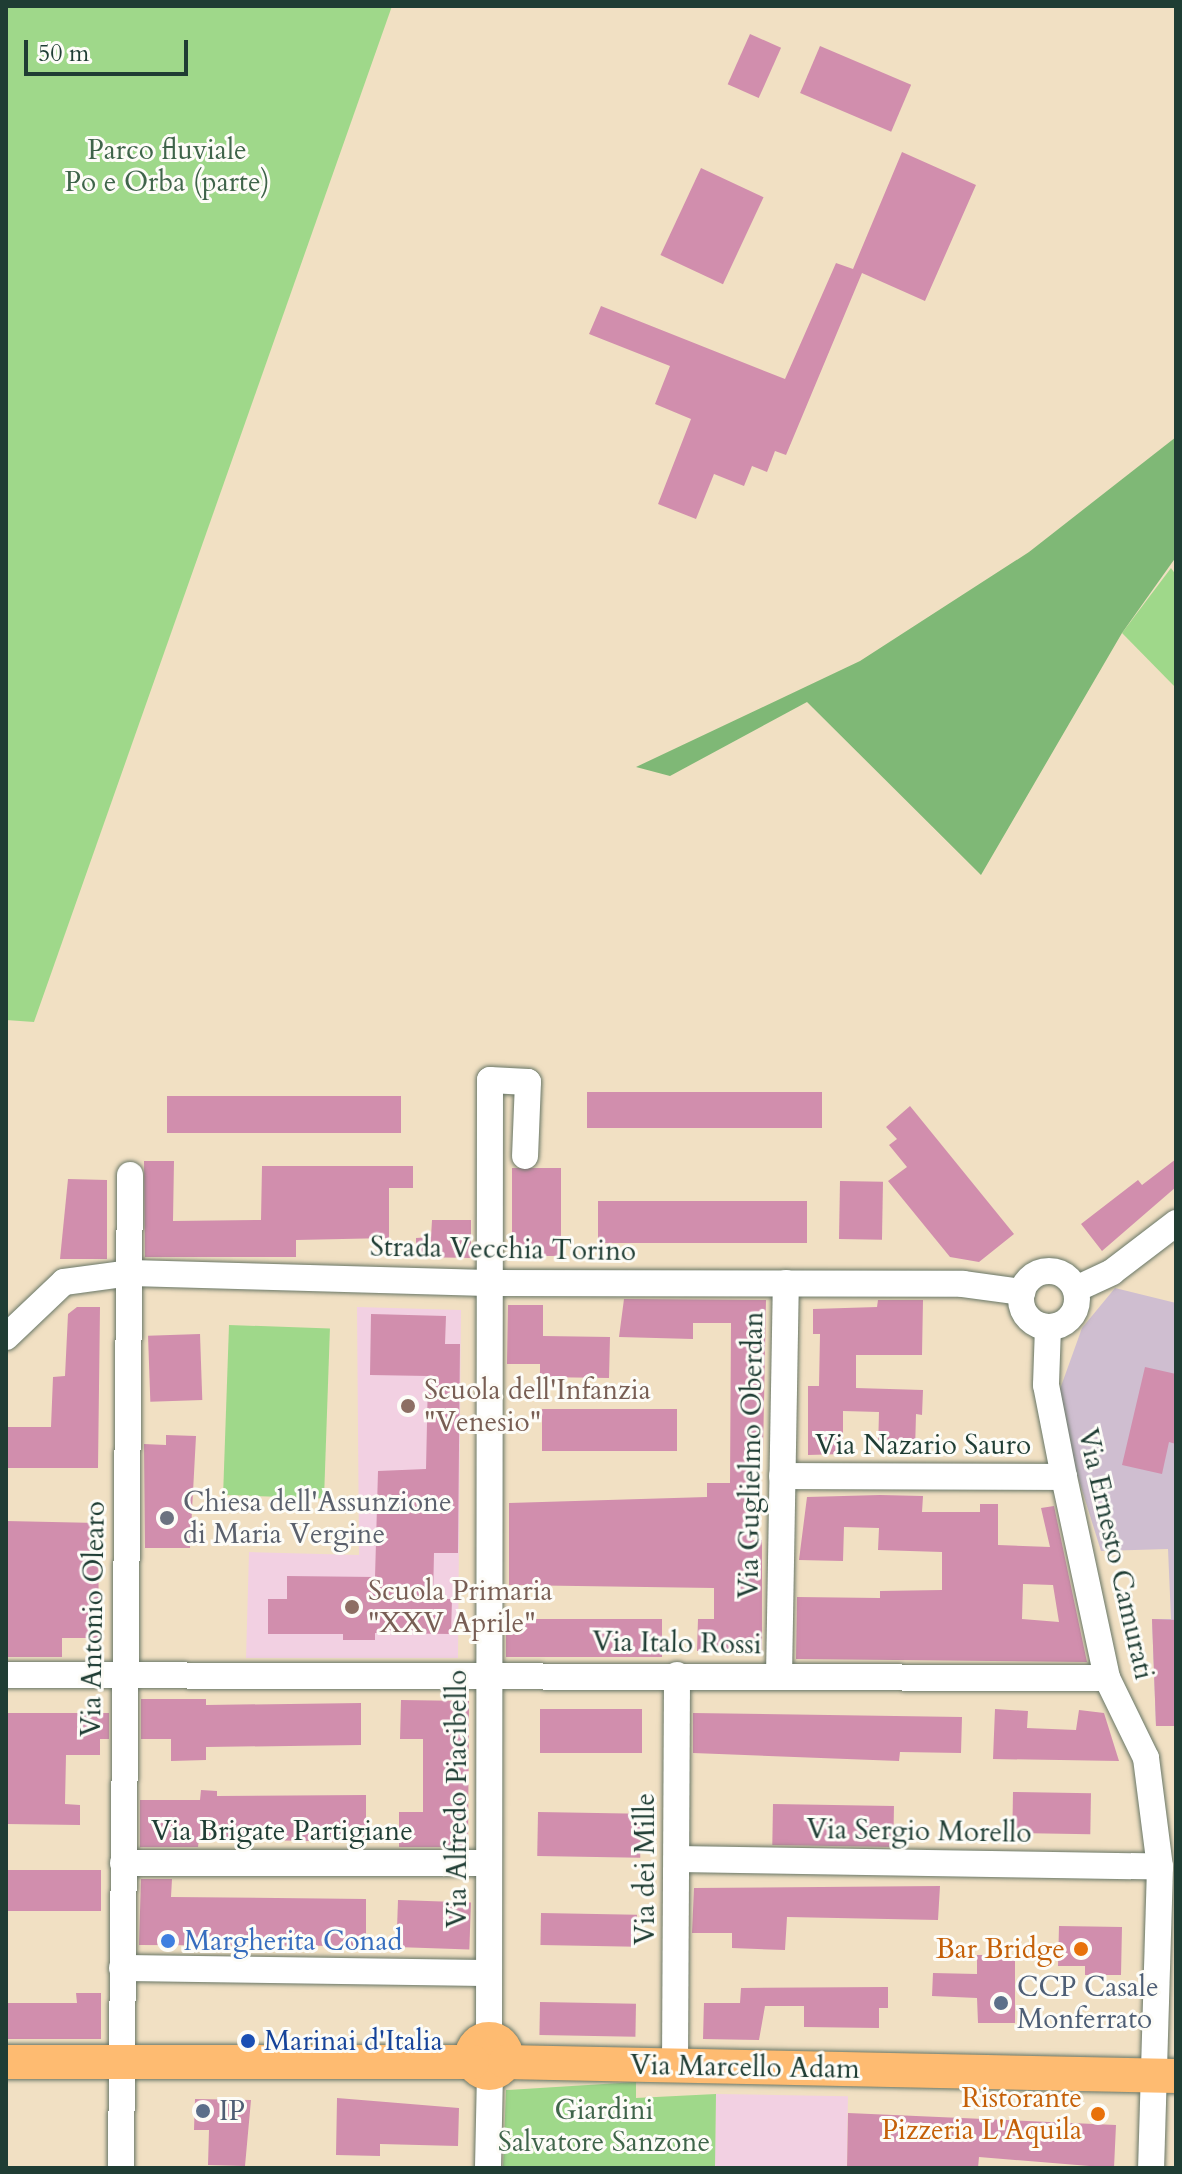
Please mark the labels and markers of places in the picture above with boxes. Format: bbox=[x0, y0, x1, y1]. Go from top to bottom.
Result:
place label: Scuola dell'Infanzia "Venesio" bbox=[424, 1373, 651, 1439]
marker: Scuola dell'Infanzia "Venesio" bbox=[399, 1397, 417, 1415]
place label: Chiesa dell'Assunzione di Maria Vergine bbox=[183, 1485, 452, 1551]
marker: Chiesa dell'Assunzione di Maria Vergine bbox=[158, 1509, 176, 1527]
place label: Scuola Primaria "XXV Aprile" bbox=[368, 1574, 553, 1640]
marker: Scuola Primaria "XXV Aprile" bbox=[343, 1598, 361, 1616]
place label: Margherita Conad bbox=[184, 1924, 402, 1958]
marker: Margherita Conad bbox=[159, 1932, 177, 1950]
place label: Bar Bridge bbox=[936, 1932, 1065, 1966]
marker: Bar Bridge bbox=[1072, 1940, 1090, 1958]
place label: CCP Casale Monferrato bbox=[1017, 1970, 1159, 2036]
marker: CCP Casale Monferrato bbox=[992, 1994, 1010, 2012]
place label: Marinai d'Italia bbox=[264, 2024, 443, 2058]
marker: Marinai d'Italia bbox=[239, 2032, 257, 2050]
place label: Ristorante Pizzeria L'Aquila bbox=[881, 2081, 1082, 2147]
place label: IP bbox=[219, 2094, 245, 2128]
marker: IP bbox=[194, 2102, 212, 2120]
marker: Ristorante Pizzeria L'Aquila bbox=[1089, 2105, 1107, 2123]

